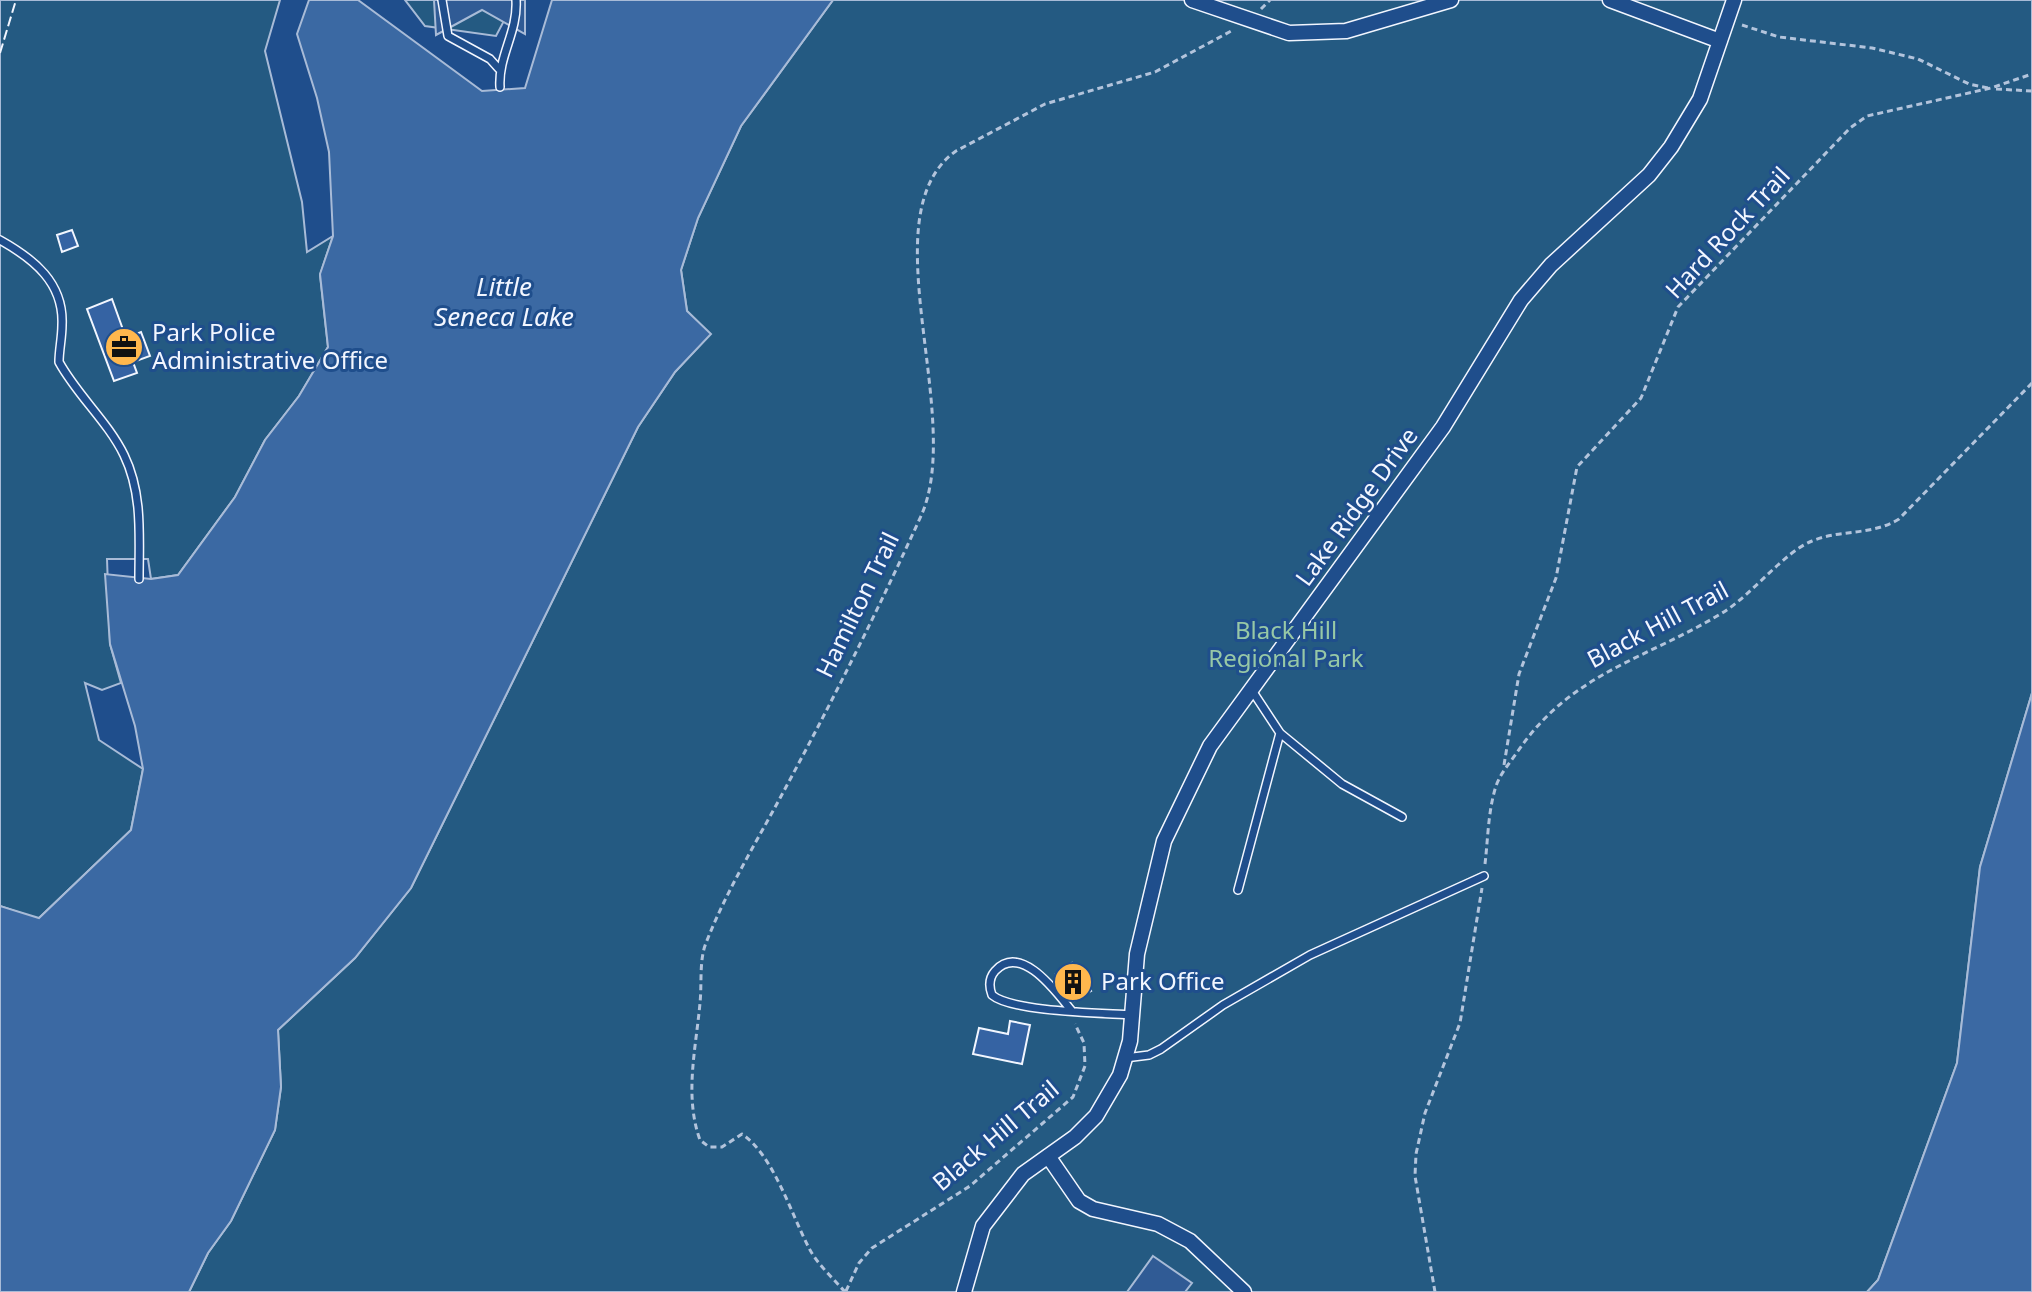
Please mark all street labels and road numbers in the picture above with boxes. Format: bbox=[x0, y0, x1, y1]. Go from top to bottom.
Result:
street label: Hard Rock Trail bbox=[1657, 159, 1797, 305]
street label: Lake Ridge Drive bbox=[1287, 420, 1425, 592]
street label: Hamilton Trail bbox=[807, 526, 906, 682]
street label: Black Hill Trail bbox=[1581, 573, 1734, 675]
street label: Black Hill Trail bbox=[925, 1072, 1065, 1198]

